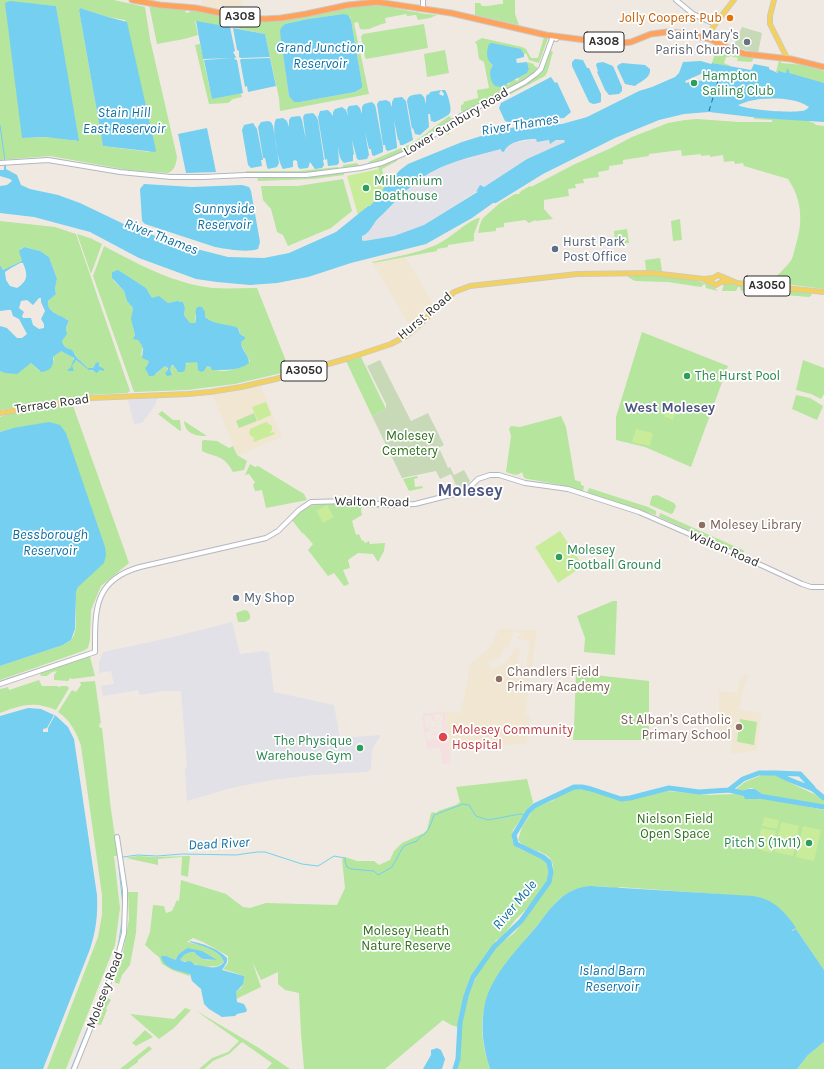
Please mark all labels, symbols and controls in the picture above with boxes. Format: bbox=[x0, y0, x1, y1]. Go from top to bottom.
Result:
road number: A308 bbox=[220, 7, 260, 27]
place label: Jolly Coopers Pub bbox=[619, 10, 722, 26]
marker: Jolly Coopers Pub bbox=[725, 13, 735, 23]
place label: Saint Mary's Parish Church bbox=[655, 27, 739, 58]
road number: A308 bbox=[584, 32, 624, 52]
marker: Saint Mary's Parish Church bbox=[742, 37, 752, 47]
water label: Grand Junction Reservoir bbox=[276, 40, 364, 72]
place label: Hampton Sailing Club bbox=[702, 68, 774, 99]
marker: Hampton Sailing Club bbox=[689, 78, 699, 88]
street label: Lower Sunbury Road bbox=[401, 84, 511, 160]
water label: Stain Hill East Reservoir bbox=[83, 105, 165, 138]
water label: River Thames bbox=[480, 111, 560, 139]
place label: Millennium Boathouse bbox=[374, 173, 442, 204]
marker: Millennium Boathouse bbox=[361, 183, 371, 193]
water label: Sunnyside Reservoir bbox=[194, 201, 254, 234]
water label: River Thames bbox=[122, 215, 200, 259]
place label: Hurst Park Post Office bbox=[563, 234, 627, 265]
marker: Hurst Park Post Office bbox=[550, 244, 560, 254]
road number: A3050 bbox=[744, 276, 790, 296]
street label: Hurst Road bbox=[395, 289, 455, 343]
road number: A3050 bbox=[281, 361, 327, 381]
place label: The Hurst Pool bbox=[695, 368, 780, 384]
marker: The Hurst Pool bbox=[682, 371, 692, 381]
street label: Terrace Road bbox=[14, 391, 90, 417]
district label: West Molesey bbox=[625, 400, 715, 416]
park label: Molesey Cemetery bbox=[382, 428, 438, 459]
district label: Molesey bbox=[437, 481, 503, 501]
street label: Walton Road bbox=[334, 494, 410, 510]
place label: Molesey Library bbox=[710, 517, 801, 533]
marker: Molesey Library bbox=[697, 520, 707, 530]
water label: Bessborough Reservoir bbox=[12, 527, 88, 560]
street label: Walton Road bbox=[687, 527, 761, 571]
place label: Molesey Football Ground bbox=[567, 542, 661, 573]
marker: Molesey Football Ground bbox=[554, 552, 564, 562]
place label: My Shop bbox=[244, 590, 295, 606]
marker: My Shop bbox=[231, 593, 241, 603]
place label: Chandlers Field Primary Academy bbox=[507, 664, 610, 695]
marker: Chandlers Field Primary Academy bbox=[494, 674, 504, 684]
place label: St Alban's Catholic Primary School bbox=[620, 712, 731, 743]
place label: Molesey Community Hospital bbox=[452, 722, 573, 753]
marker: St Alban's Catholic Primary School bbox=[734, 722, 744, 732]
marker: Molesey Community Hospital bbox=[437, 731, 449, 743]
place label: The Physique Warehouse Gym bbox=[256, 733, 352, 764]
marker: The Physique Warehouse Gym bbox=[355, 743, 365, 753]
park label: Nielson Field Open Space bbox=[637, 811, 713, 842]
water label: Dead River bbox=[188, 834, 250, 854]
place label: Pitch 5 (11v11) bbox=[724, 835, 801, 851]
marker: Pitch 5 (11v11) bbox=[804, 838, 814, 848]
water label: River Mole bbox=[489, 877, 541, 933]
park label: Molesey Heath Nature Reserve bbox=[361, 923, 451, 954]
street label: Molesey Road bbox=[83, 949, 127, 1031]
water label: Island Barn Reservoir bbox=[579, 963, 645, 996]

